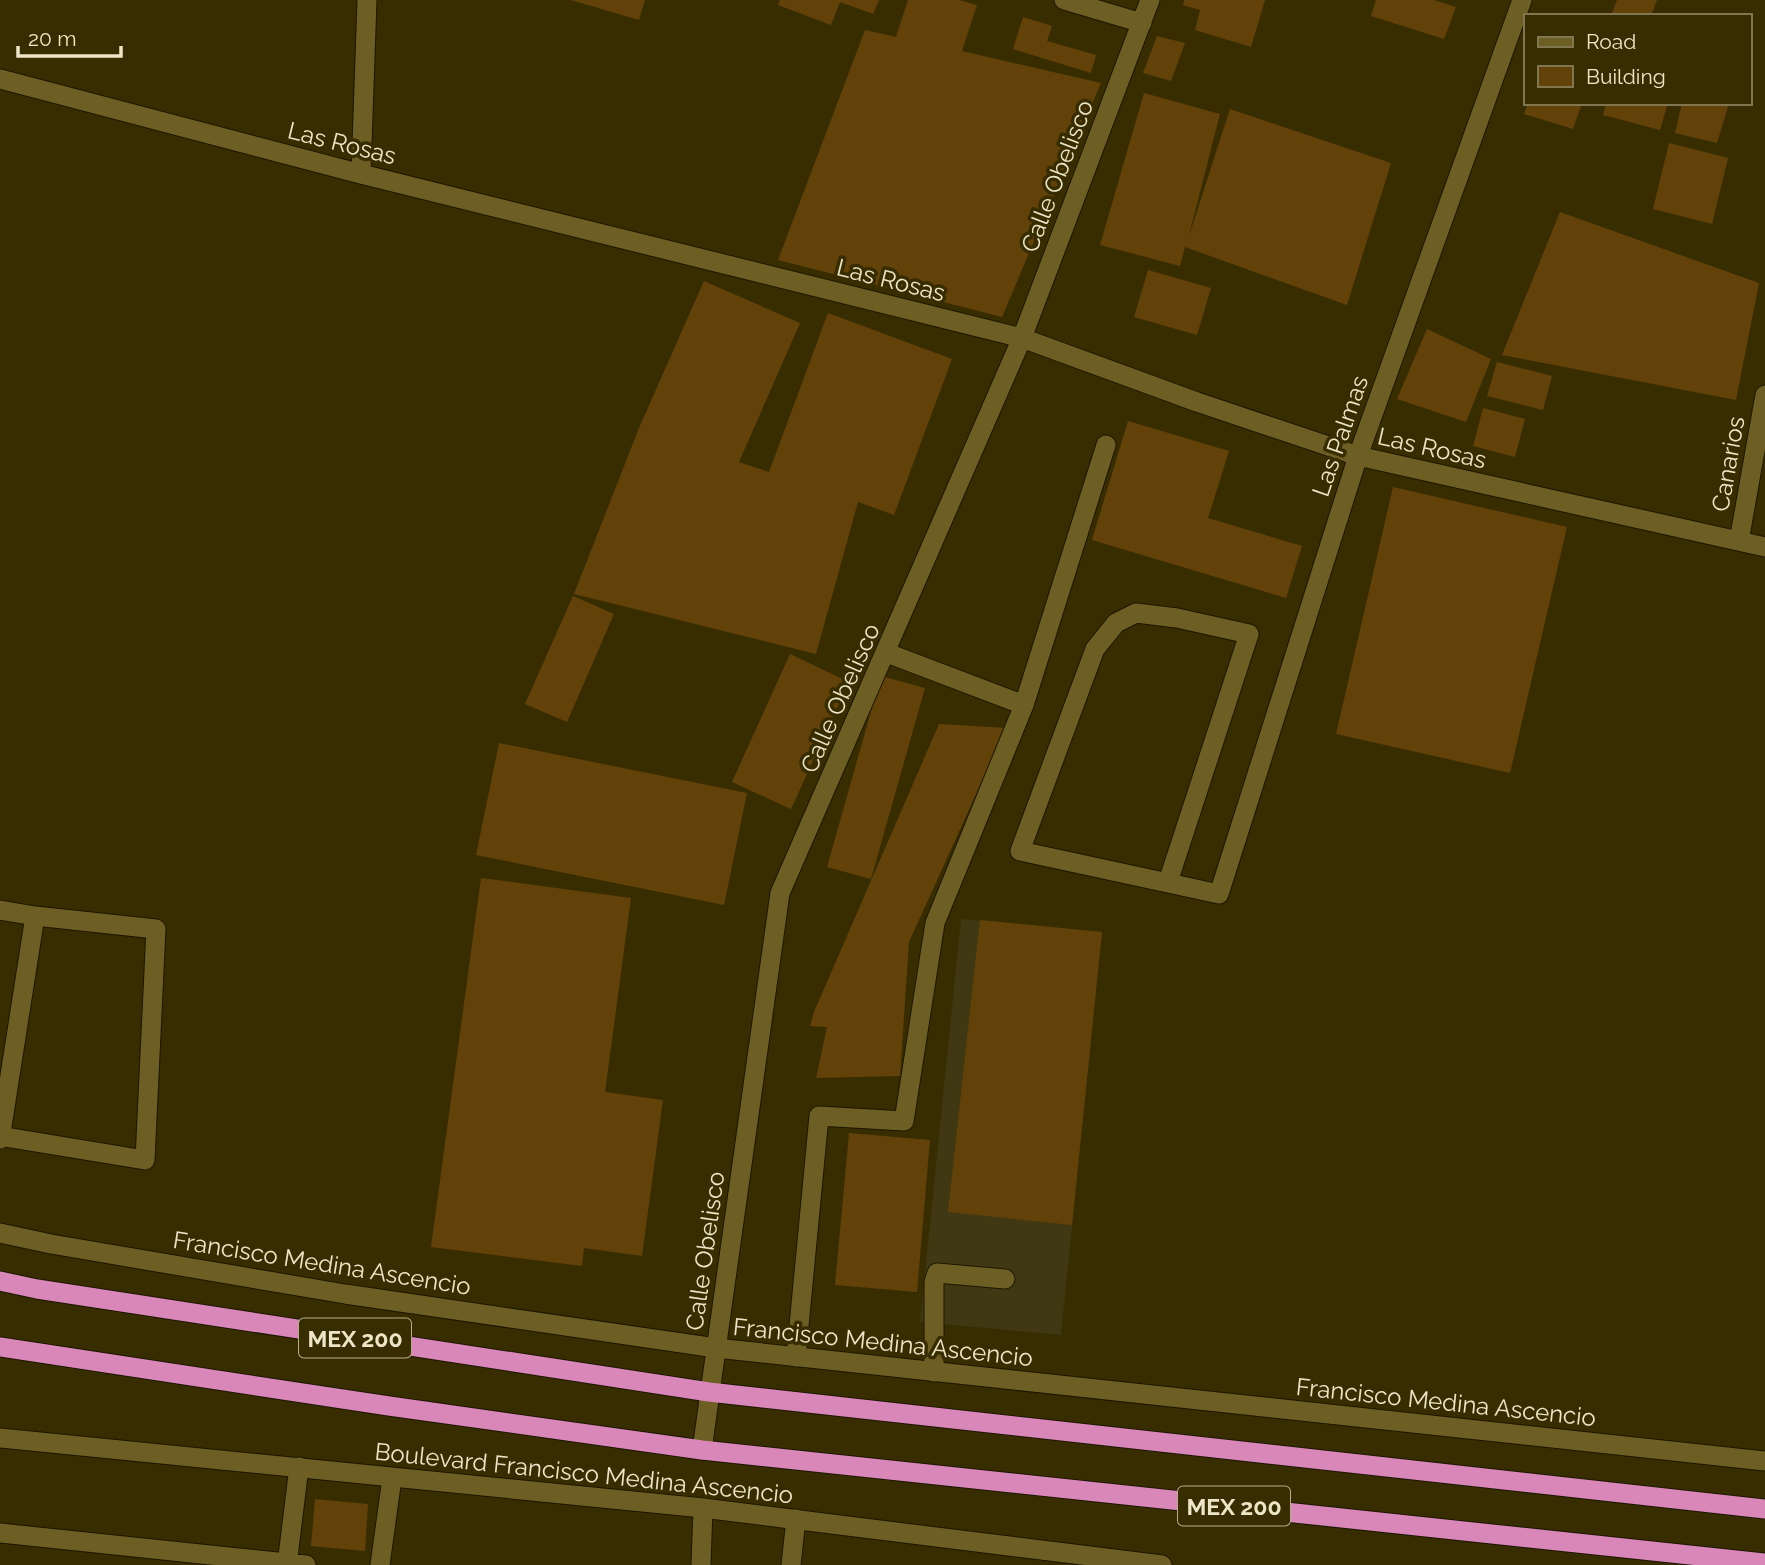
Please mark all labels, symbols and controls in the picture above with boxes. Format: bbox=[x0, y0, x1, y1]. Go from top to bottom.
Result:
scale bar bbox=[18, 14, 121, 58]
legend bbox=[1524, 14, 1751, 105]
text: 20 m bbox=[28, 26, 76, 51]
text: Road bbox=[1586, 29, 1636, 54]
text: Building bbox=[1586, 64, 1666, 89]
street label: Calle Obelisco bbox=[1015, 96, 1099, 256]
street label: Las Rosas bbox=[285, 116, 399, 170]
street label: Las Rosas bbox=[834, 253, 948, 307]
street label: Las Palmas bbox=[1306, 372, 1374, 500]
street label: Canarios bbox=[1705, 414, 1751, 514]
street label: Las Rosas bbox=[1375, 421, 1489, 475]
street label: Calle Obelisco bbox=[794, 619, 886, 777]
street label: Calle Obelisco bbox=[679, 1170, 731, 1332]
street label: Francisco Medina Ascencio bbox=[171, 1225, 473, 1301]
street label: Francisco Medina Ascencio bbox=[732, 1312, 1034, 1372]
road number: MEX 200 bbox=[299, 1318, 411, 1358]
street label: Francisco Medina Ascencio bbox=[1295, 1372, 1597, 1432]
street label: Boulevard Francisco Medina Ascencio bbox=[373, 1437, 795, 1509]
road number: MEX 200 bbox=[1178, 1486, 1290, 1526]

